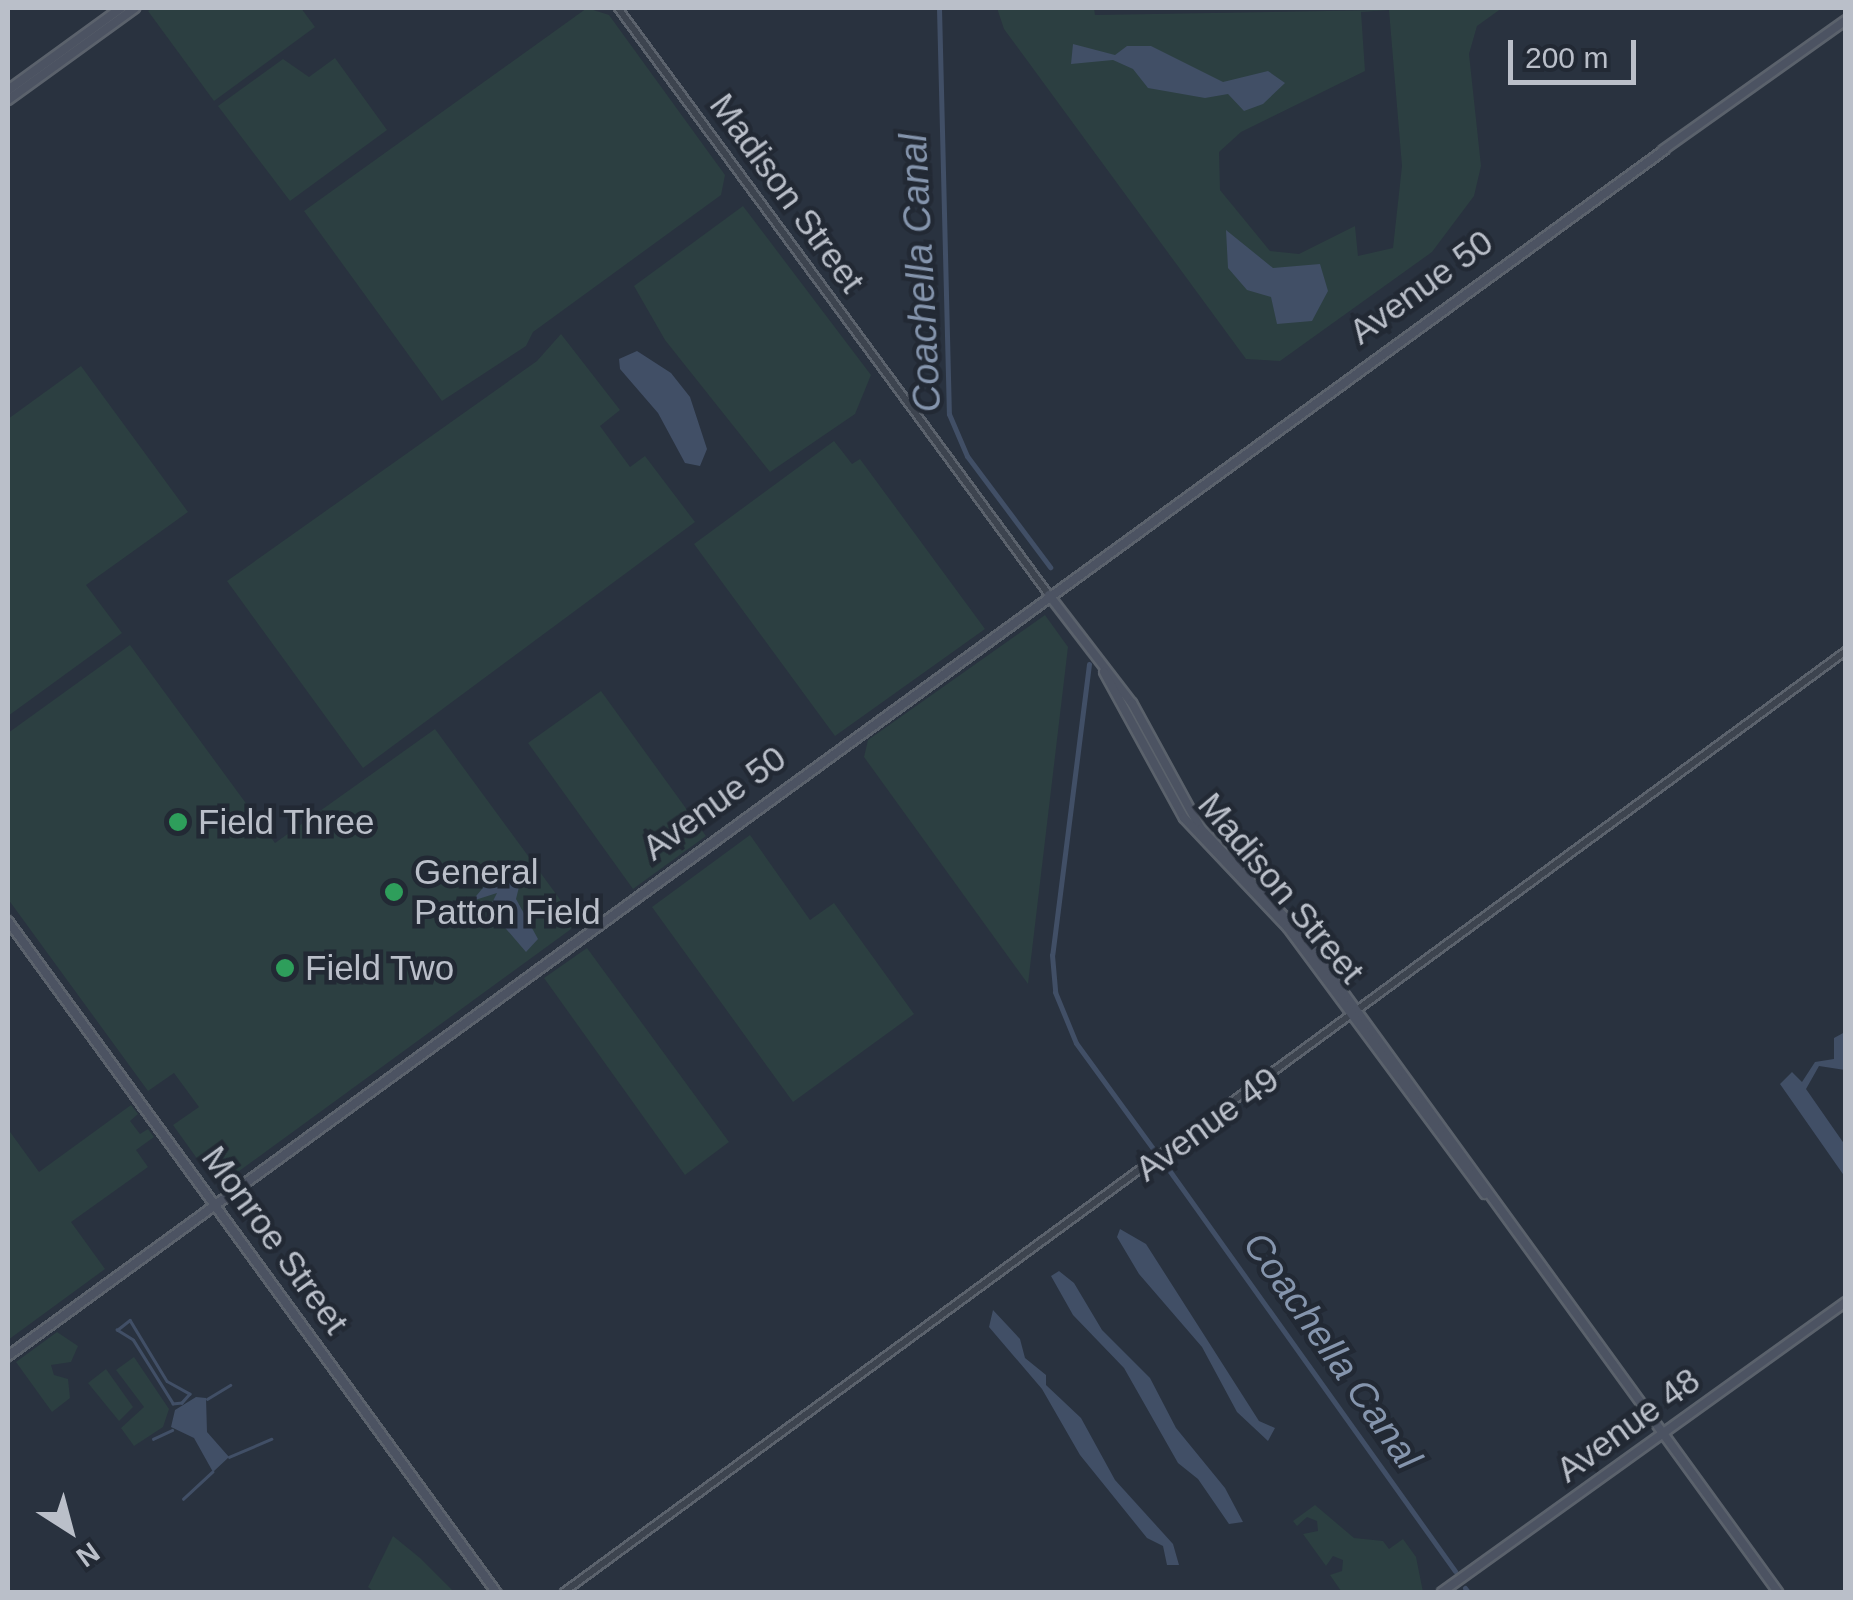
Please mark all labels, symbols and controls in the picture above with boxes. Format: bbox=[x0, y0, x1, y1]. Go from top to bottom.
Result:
scale bar bbox=[1513, 20, 1640, 82]
text: 200 m bbox=[1525, 41, 1608, 74]
street label: Madison Street bbox=[701, 85, 873, 301]
water label: Coachella Canal bbox=[891, 133, 951, 413]
street label: Avenue 50 bbox=[1341, 221, 1501, 353]
street label: Avenue 50 bbox=[634, 737, 794, 869]
street label: Madison Street bbox=[1189, 784, 1373, 992]
place label: Field Three bbox=[198, 801, 375, 843]
marker: Field Three bbox=[167, 811, 189, 833]
place label: General Patton Field bbox=[414, 851, 601, 933]
marker: General Patton Field bbox=[383, 881, 405, 903]
place label: Field Two bbox=[305, 947, 455, 989]
marker: Field Two bbox=[274, 957, 296, 979]
street label: Avenue 49 bbox=[1127, 1058, 1287, 1190]
street label: Monroe Street bbox=[193, 1138, 357, 1342]
water label: Coachella Canal bbox=[1233, 1224, 1431, 1478]
street label: Avenue 48 bbox=[1548, 1359, 1708, 1491]
north arrow bbox=[20, 1480, 120, 1580]
text: N bbox=[71, 1536, 105, 1573]

